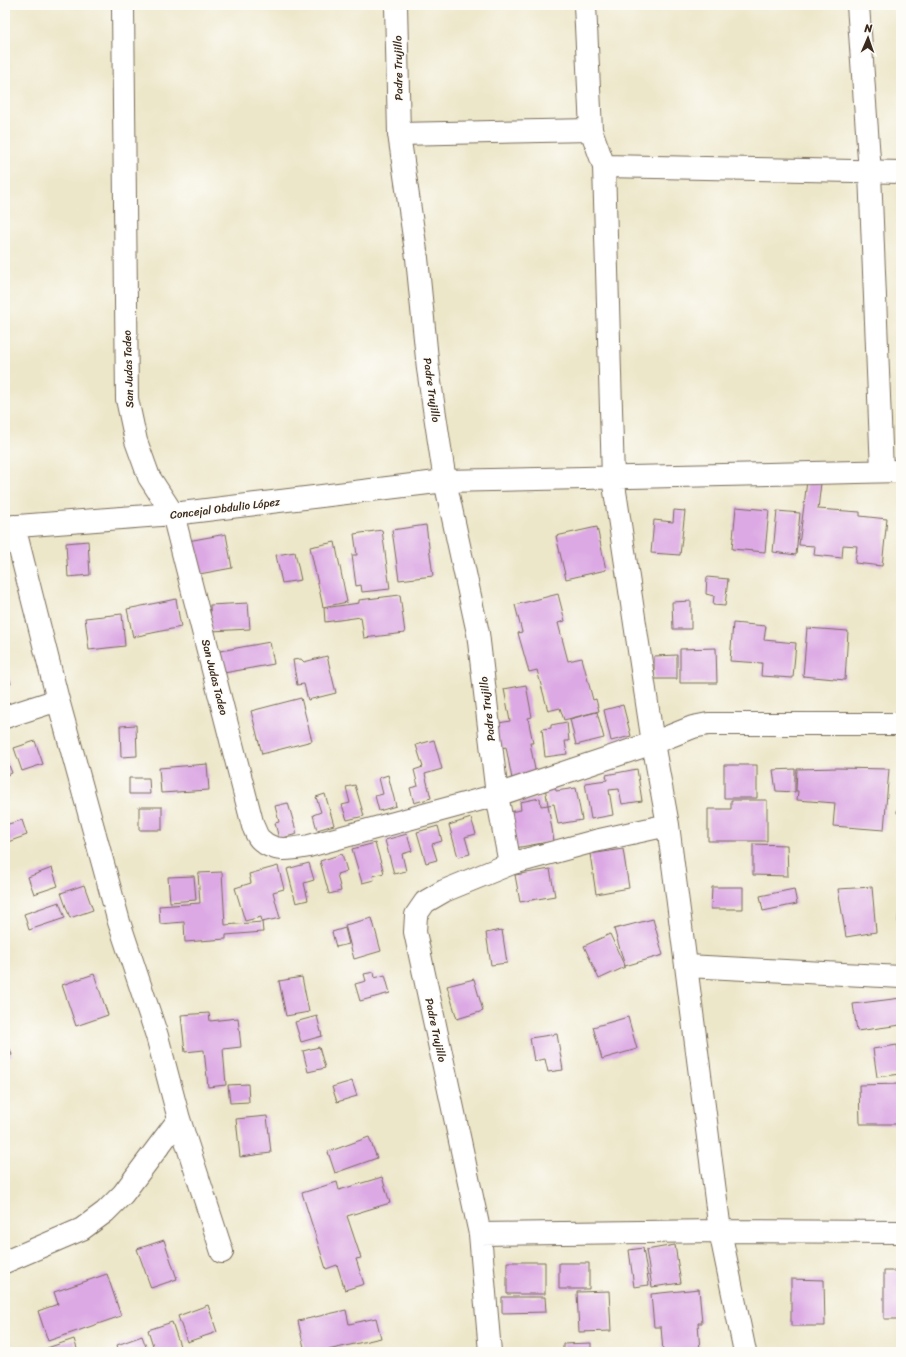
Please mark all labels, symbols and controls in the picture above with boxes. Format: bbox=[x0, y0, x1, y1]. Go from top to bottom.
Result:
north arrow bbox=[848, 18, 888, 58]
text: N bbox=[863, 19, 873, 38]
street label: Padre Trujillo bbox=[388, 35, 409, 101]
street label: San Judas Tadeo bbox=[118, 329, 139, 408]
street label: Padre Trujillo bbox=[418, 357, 445, 424]
street label: Concejal Obdulio López bbox=[169, 492, 282, 525]
street label: San Judas Tadeo bbox=[196, 637, 233, 718]
street label: Padre Trujillo bbox=[474, 675, 501, 742]
street label: Padre Trujillo bbox=[419, 996, 452, 1064]

